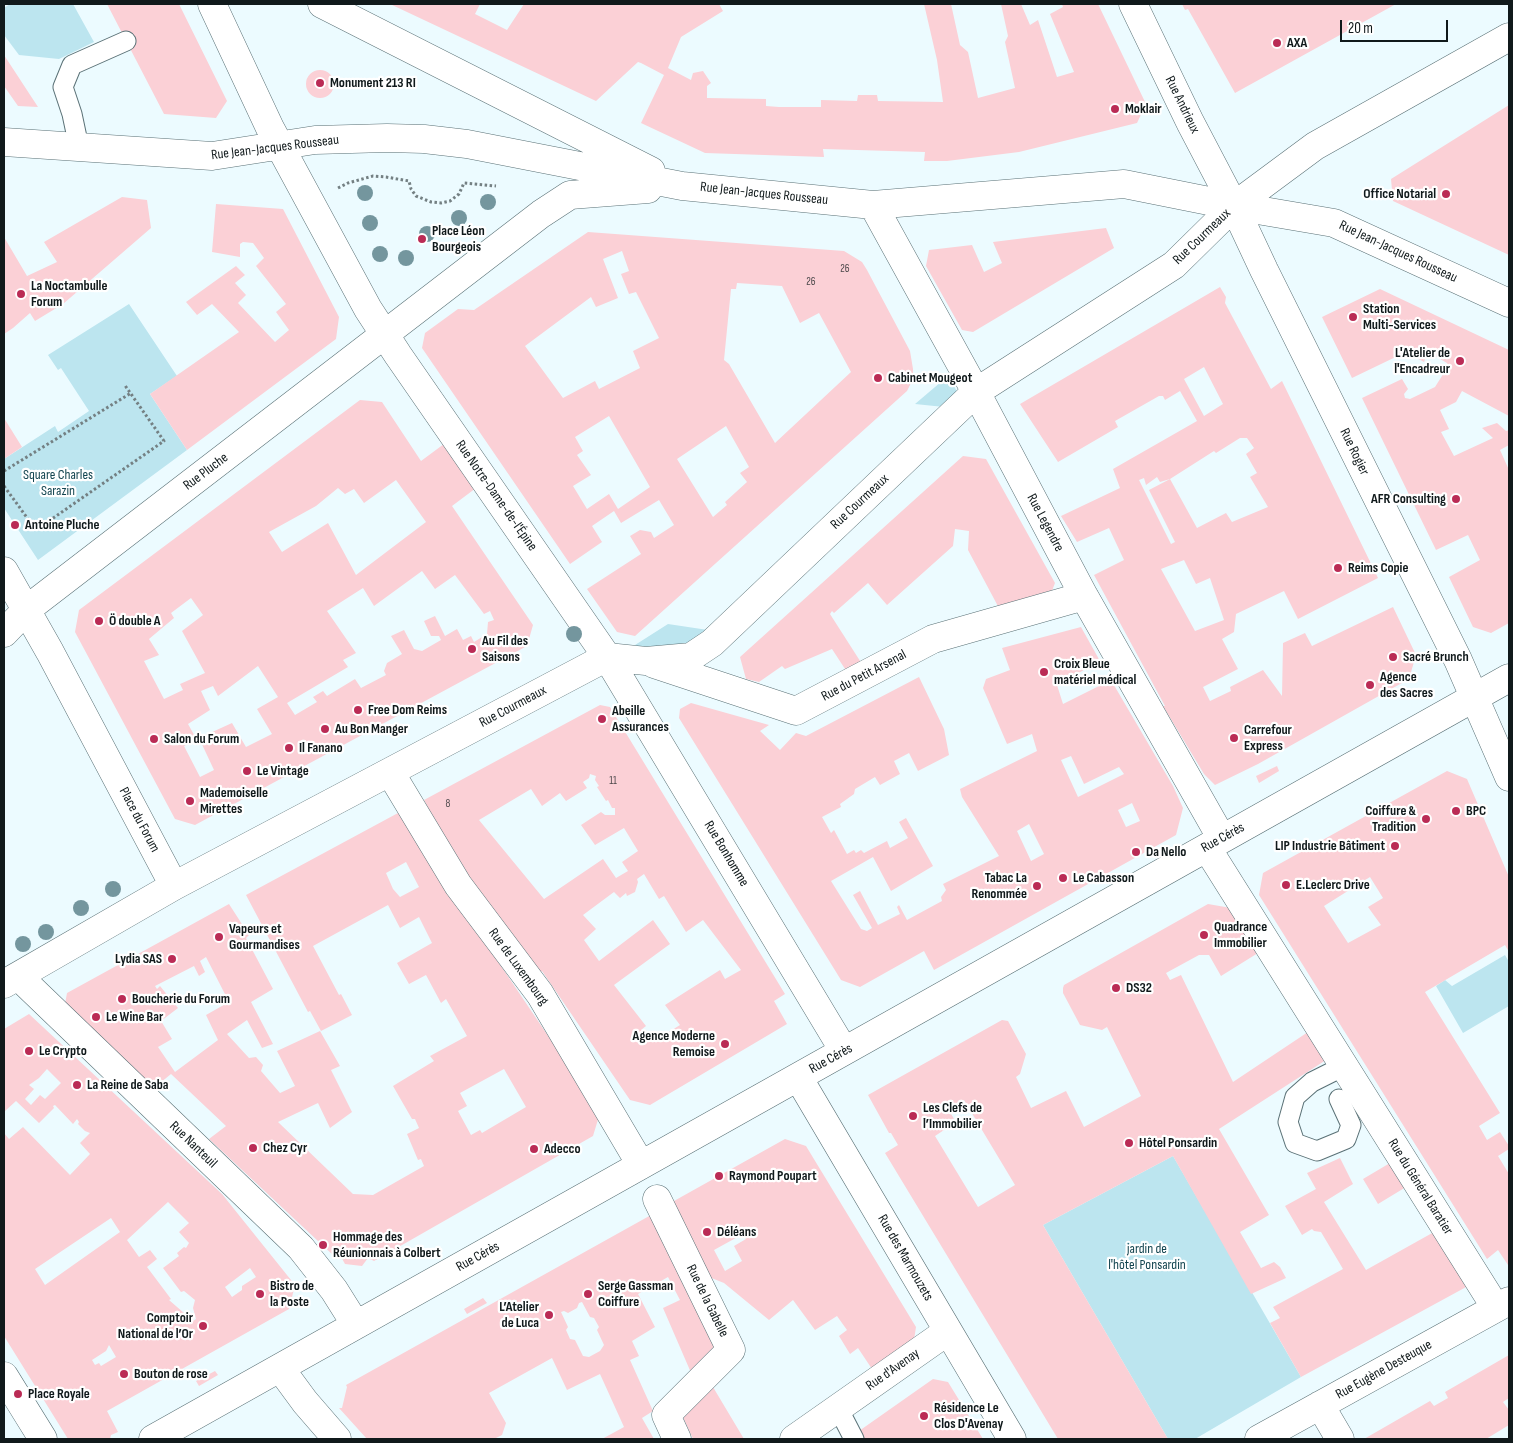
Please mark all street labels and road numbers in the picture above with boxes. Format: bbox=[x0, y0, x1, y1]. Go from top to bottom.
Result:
street label: Rue Andrieux bbox=[1161, 74, 1203, 136]
street label: Rue Jean-Jacques Rousseau bbox=[210, 132, 340, 164]
street label: Rue Jean-Jacques Rousseau bbox=[699, 179, 829, 209]
street label: Rue Courmeaux bbox=[1170, 205, 1234, 269]
street label: Rue Jean-Jacques Rousseau bbox=[1336, 217, 1460, 287]
street label: Rue Rogier bbox=[1335, 426, 1373, 478]
street label: Rue Notre-Dame-de-l'Épine bbox=[452, 437, 540, 555]
street label: Rue Pluche bbox=[180, 450, 232, 494]
street label: Rue Courmeaux bbox=[827, 471, 893, 533]
street label: Rue Legendre bbox=[1023, 491, 1067, 555]
street label: Rue du Petit Arsenal bbox=[819, 647, 909, 705]
street label: Rue Courmeaux bbox=[477, 682, 549, 732]
street label: Place du Forum bbox=[115, 785, 163, 855]
street label: Rue Bonhomme bbox=[700, 818, 752, 890]
street label: Rue Cérès bbox=[1198, 819, 1248, 857]
street label: Rue de Luxembourg bbox=[484, 925, 552, 1009]
street label: Rue Cérès bbox=[806, 1040, 856, 1078]
street label: Rue Nanteuil bbox=[166, 1118, 220, 1172]
street label: Rue du Général Baratier bbox=[1384, 1136, 1456, 1238]
street label: Rue des Marmouzets bbox=[874, 1212, 936, 1304]
street label: Rue Cérès bbox=[453, 1238, 503, 1276]
street label: Rue de la Gabelle bbox=[682, 1262, 732, 1340]
street label: Rue Eugène Desteuque bbox=[1333, 1337, 1435, 1403]
street label: Rue d'Avenay bbox=[863, 1345, 923, 1395]

